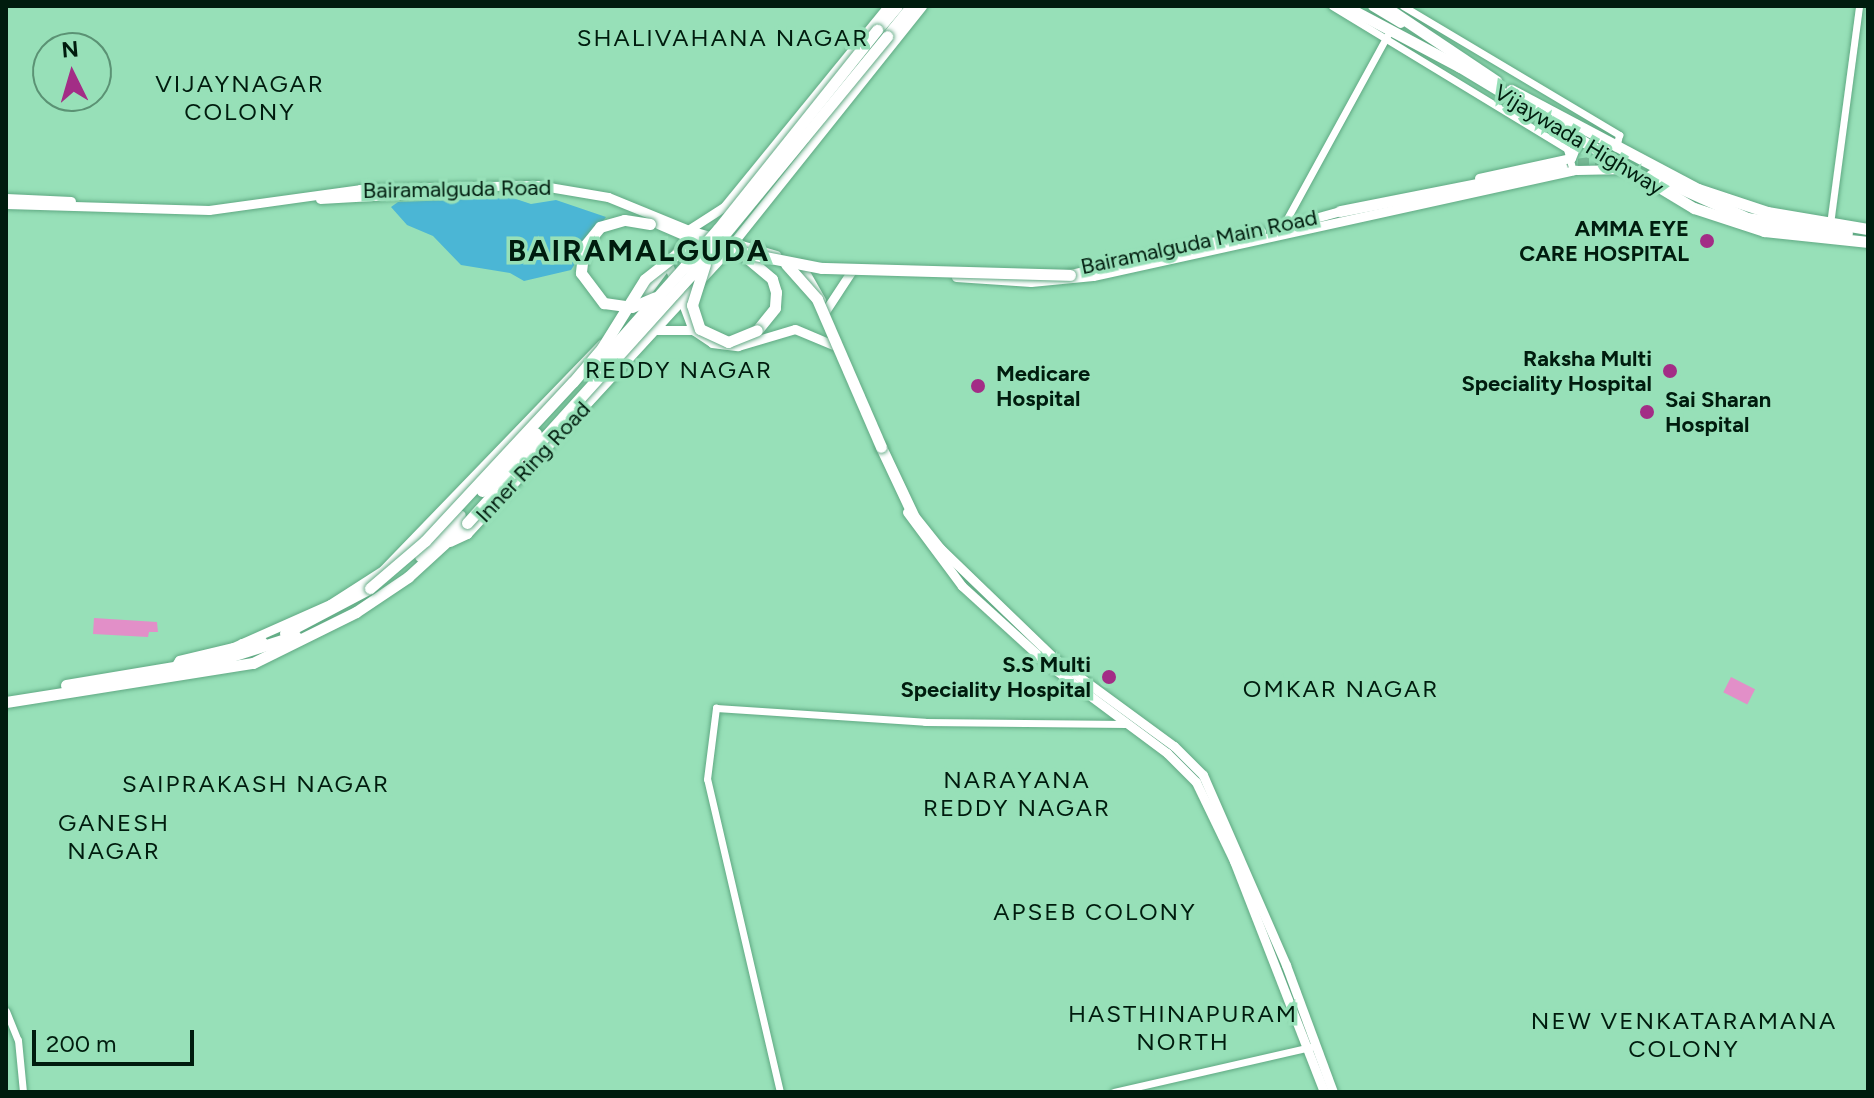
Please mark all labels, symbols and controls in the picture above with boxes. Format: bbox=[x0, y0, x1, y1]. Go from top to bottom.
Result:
district label: SHALIVAHANA NAGAR bbox=[577, 24, 869, 52]
north arrow bbox=[32, 32, 112, 112]
text: N bbox=[60, 35, 80, 64]
district label: VIJAYNAGAR COLONY bbox=[155, 70, 325, 126]
street label: Vijaywada Highway bbox=[1490, 79, 1668, 201]
street label: Bairamalguda Road bbox=[362, 174, 552, 204]
street label: Bairamalguda Main Road bbox=[1078, 204, 1320, 280]
place label: AMMA EYE CARE HOSPITAL bbox=[1519, 215, 1689, 266]
marker: AMMA EYE CARE HOSPITAL bbox=[1696, 230, 1718, 252]
district label: BAIRAMALGUDA bbox=[508, 233, 770, 269]
place label: Raksha Multi Speciality Hospital bbox=[1462, 345, 1652, 396]
district label: REDDY NAGAR bbox=[585, 356, 773, 384]
place label: Medicare Hospital bbox=[996, 360, 1090, 412]
marker: Raksha Multi Speciality Hospital bbox=[1659, 360, 1681, 382]
marker: Medicare Hospital bbox=[967, 375, 989, 397]
place label: Sai Sharan Hospital bbox=[1665, 386, 1771, 438]
street label: Inner Ring Road bbox=[470, 396, 596, 528]
marker: Sai Sharan Hospital bbox=[1636, 401, 1658, 423]
place label: S.S Multi Speciality Hospital bbox=[901, 651, 1091, 702]
marker: S.S Multi Speciality Hospital bbox=[1098, 666, 1120, 688]
district label: OMKAR NAGAR bbox=[1243, 675, 1439, 703]
district label: NARAYANA REDDY NAGAR bbox=[923, 766, 1111, 822]
district label: SAIPRAKASH NAGAR bbox=[122, 770, 390, 798]
district label: GANESH NAGAR bbox=[58, 809, 170, 865]
district label: APSEB COLONY bbox=[993, 898, 1197, 926]
district label: HASTHINAPURAM NORTH bbox=[1068, 1000, 1298, 1056]
district label: NEW VENKATARAMANA COLONY bbox=[1531, 1007, 1837, 1063]
scale bar bbox=[36, 1014, 198, 1064]
text: 200 m bbox=[46, 1029, 117, 1058]

